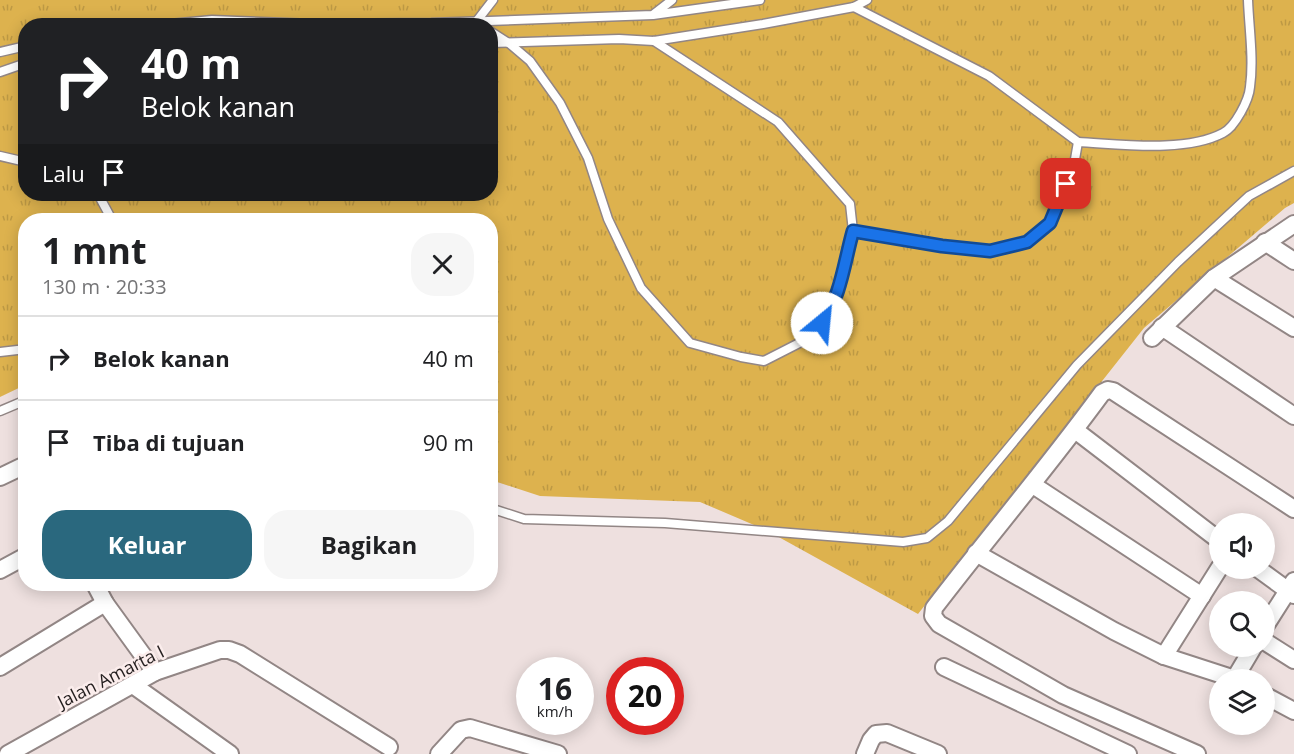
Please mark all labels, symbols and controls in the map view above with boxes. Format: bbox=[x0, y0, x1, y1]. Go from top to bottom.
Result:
text: 40 m bbox=[141, 34, 241, 91]
icon: right bbox=[42, 42, 120, 120]
text: Belok kanan bbox=[141, 88, 295, 125]
icon: arrive bbox=[97, 156, 130, 189]
text: Lalu bbox=[42, 158, 85, 188]
pin bbox=[1040, 158, 1091, 209]
icon: arrive bbox=[1049, 167, 1082, 200]
text: 1 mnt bbox=[42, 226, 147, 275]
button: close bbox=[411, 233, 474, 296]
text: 130 m · 20:33 bbox=[42, 273, 167, 300]
position arrow bbox=[790, 291, 854, 355]
icon: right bbox=[42, 342, 75, 375]
text: Belok kanan bbox=[93, 343, 230, 373]
text: 40 m bbox=[423, 343, 474, 373]
icon: arrive bbox=[42, 426, 75, 459]
text: Tiba di tujuan bbox=[93, 427, 245, 457]
text: 90 m bbox=[423, 427, 474, 457]
button: Keluar bbox=[42, 510, 252, 579]
button: Bagikan bbox=[264, 510, 474, 579]
map controls bbox=[1209, 513, 1275, 735]
button: sound bbox=[1209, 513, 1275, 579]
button: search bbox=[1209, 591, 1275, 657]
street label: Jalan Amarta I bbox=[51, 639, 168, 714]
speed limit sign: 20 bbox=[606, 657, 684, 735]
text: 16 bbox=[538, 668, 572, 709]
button: layers bbox=[1209, 669, 1275, 735]
text: km/h bbox=[537, 701, 573, 721]

